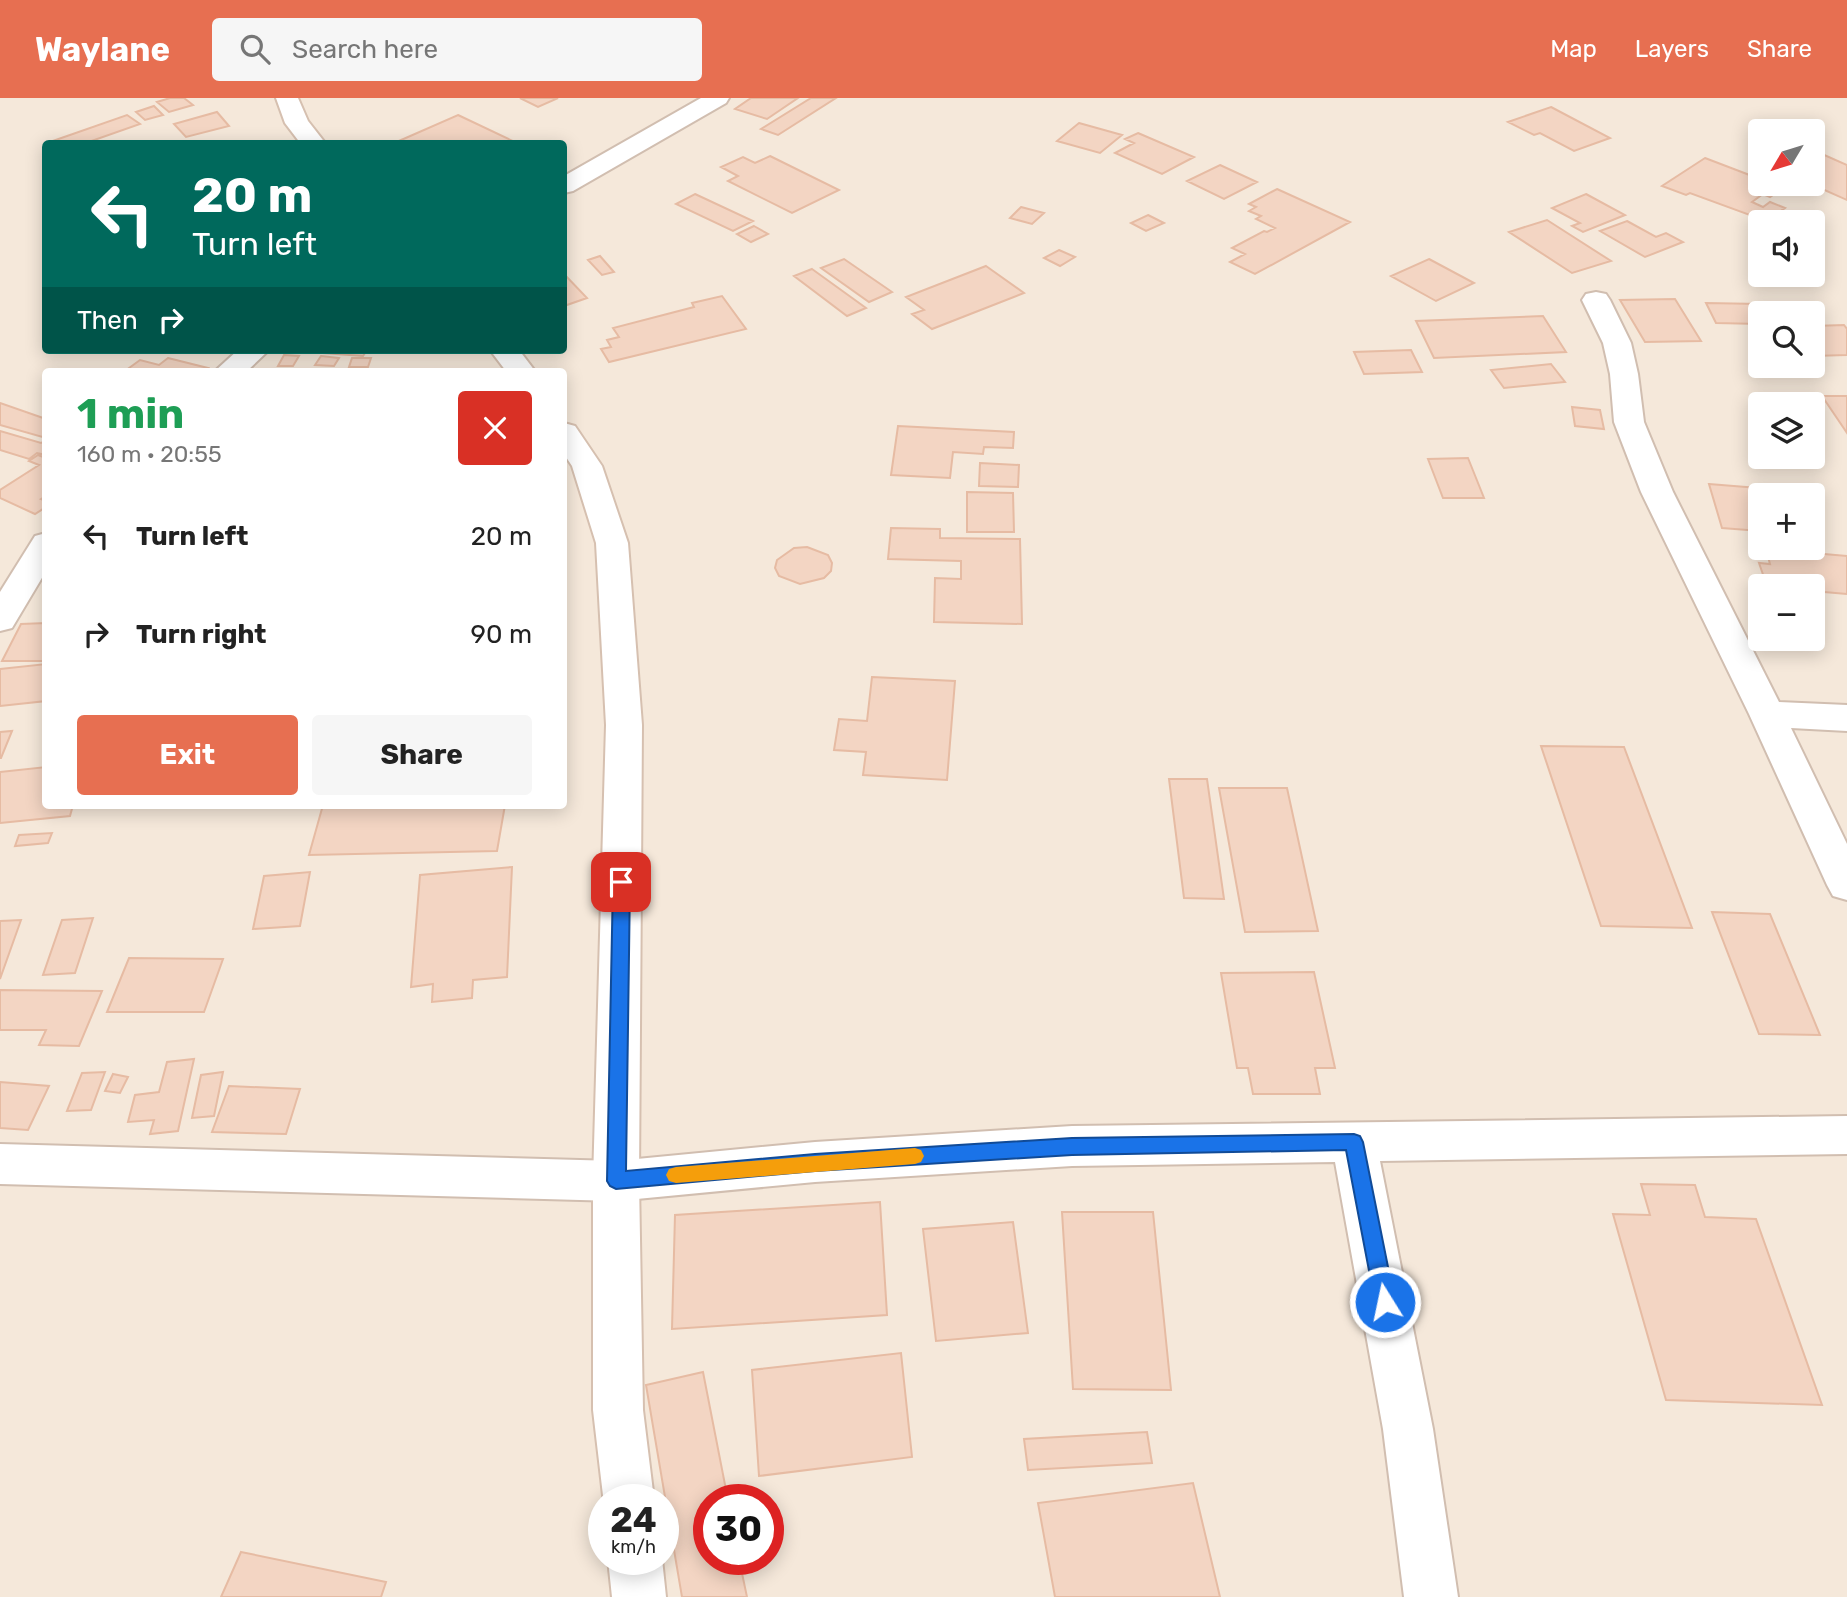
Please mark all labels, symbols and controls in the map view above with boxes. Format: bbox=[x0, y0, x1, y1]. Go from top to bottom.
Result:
search box bbox=[212, 18, 702, 81]
text: Waylane bbox=[35, 30, 170, 69]
icon: search bbox=[236, 30, 274, 68]
text: Search here bbox=[292, 34, 438, 65]
text: Map bbox=[1550, 35, 1597, 63]
text: Layers bbox=[1635, 35, 1709, 63]
text: Share bbox=[1747, 35, 1812, 63]
north arrow bbox=[1748, 119, 1825, 196]
map controls bbox=[1748, 119, 1825, 651]
text: 20 m bbox=[192, 166, 313, 224]
icon: left bbox=[77, 168, 168, 259]
button: sound bbox=[1748, 210, 1825, 287]
text: Turn left bbox=[192, 225, 317, 263]
icon: right bbox=[152, 301, 190, 339]
button: search bbox=[1748, 301, 1825, 378]
text: Then bbox=[77, 305, 138, 336]
text: 1 min bbox=[77, 389, 184, 439]
button: close bbox=[458, 391, 532, 465]
button: layers bbox=[1748, 392, 1825, 469]
text: 160 m · 20:55 bbox=[77, 440, 222, 468]
button: + bbox=[1748, 483, 1825, 560]
icon: left bbox=[77, 517, 115, 555]
text: Turn left bbox=[136, 521, 248, 552]
text: 20 m bbox=[471, 521, 532, 552]
button: − bbox=[1748, 574, 1825, 651]
icon: right bbox=[77, 615, 115, 653]
text: Turn right bbox=[136, 619, 266, 650]
text: 90 m bbox=[471, 619, 532, 650]
button: Exit bbox=[77, 715, 298, 795]
button: Share bbox=[312, 715, 532, 795]
pin bbox=[591, 852, 651, 912]
icon: arrive bbox=[602, 863, 640, 901]
position arrow bbox=[1348, 1265, 1422, 1339]
speed limit sign: 30 bbox=[693, 1484, 784, 1575]
text: 24 bbox=[610, 1499, 657, 1541]
text: km/h bbox=[611, 1536, 656, 1558]

